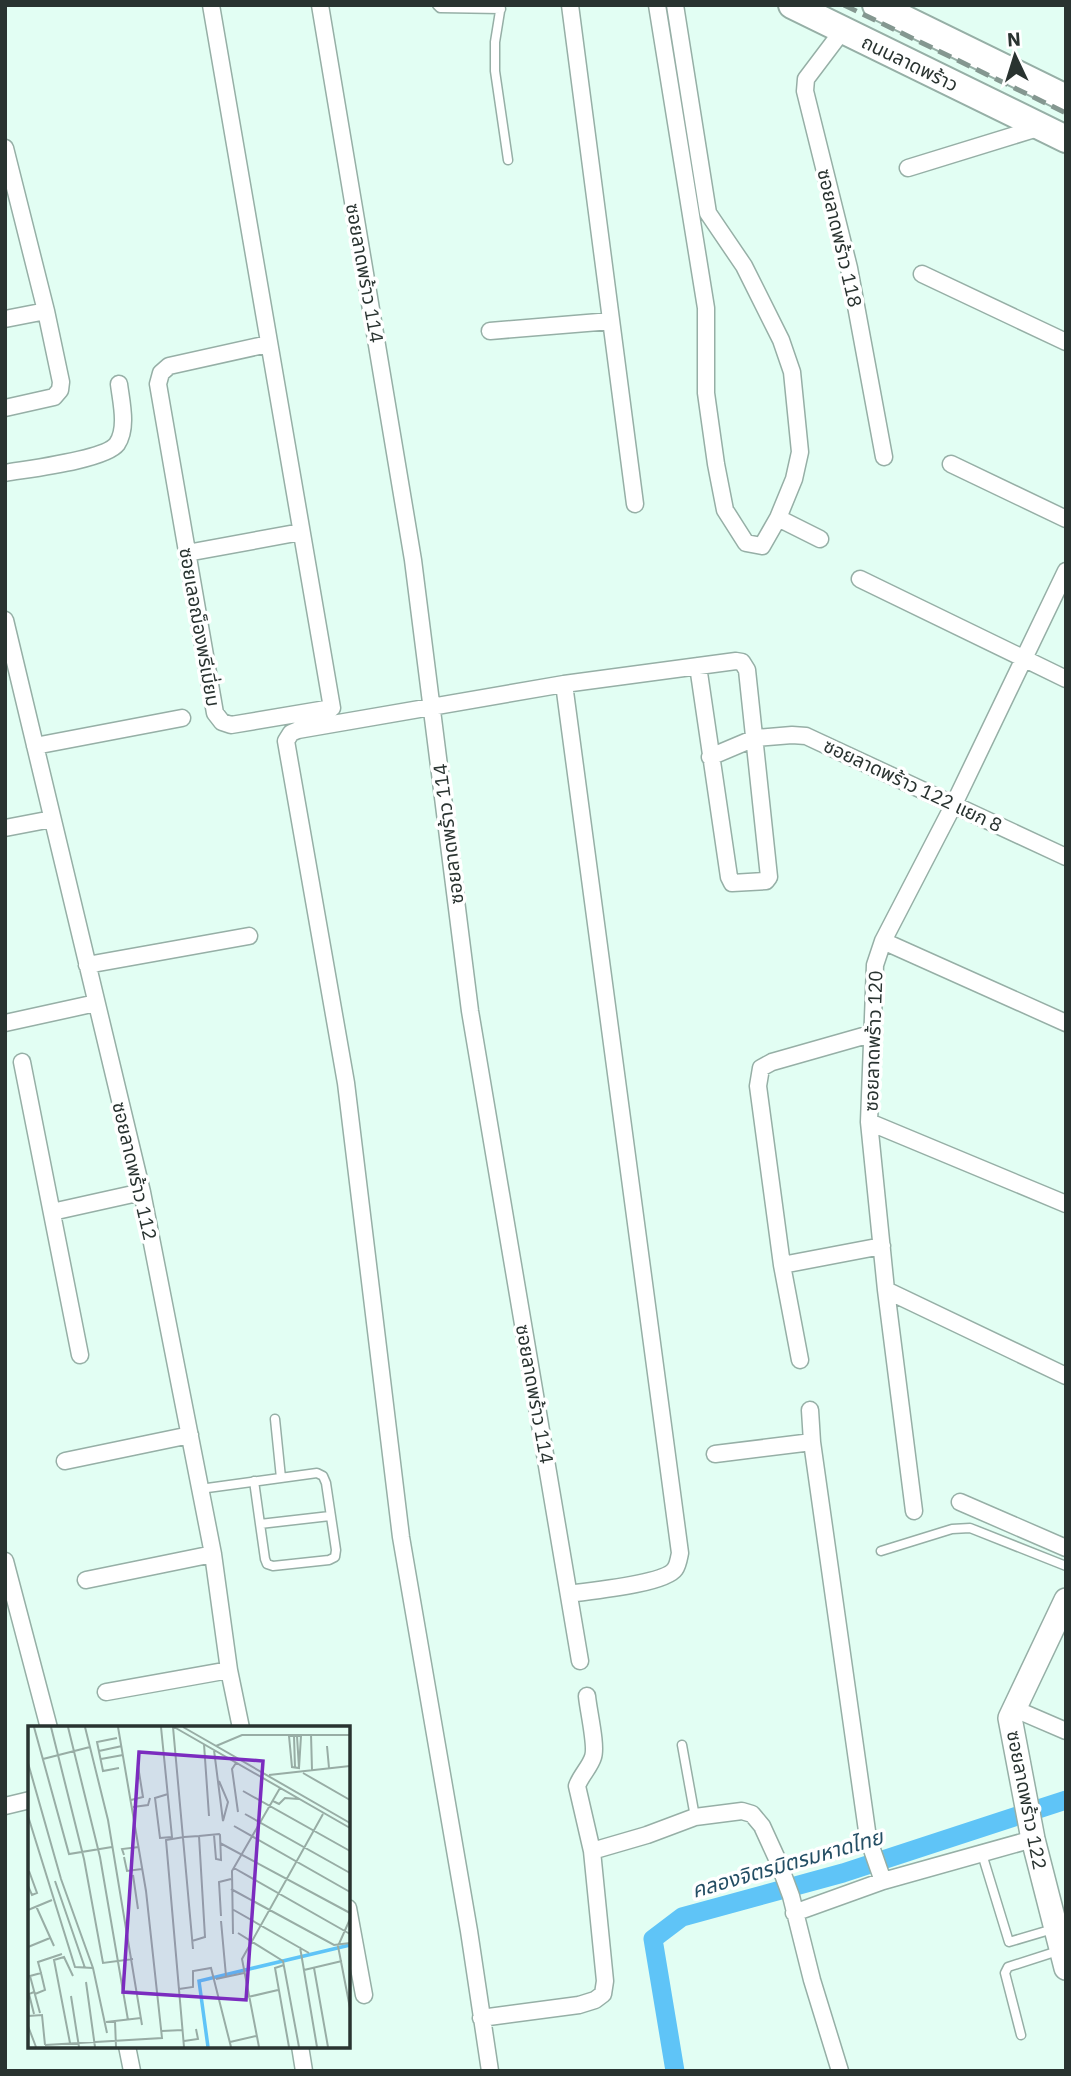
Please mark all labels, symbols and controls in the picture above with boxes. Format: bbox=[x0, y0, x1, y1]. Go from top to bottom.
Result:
north arrow bbox=[980, 21, 1050, 91]
text: N bbox=[1006, 27, 1022, 51]
street label: ถนนลาดพร้าว bbox=[858, 29, 962, 97]
street label: ซอยลาดพร้าว 118 bbox=[812, 166, 868, 310]
street label: ซอยลาดพร้าว 114 bbox=[341, 201, 389, 345]
street label: ซอยเลอฌ็องพรีเมี่ยม bbox=[174, 545, 227, 708]
street label: ซอยลาดพร้าว 122 แยก 8 bbox=[820, 733, 1006, 837]
street label: ซอยลาดพร้าว 114 bbox=[427, 762, 469, 906]
street label: ซอยลาดพร้าว 120 bbox=[859, 970, 887, 1112]
street label: ซอยลาดพร้าว 112 bbox=[107, 1099, 163, 1243]
street label: ซอยลาดพร้าว 114 bbox=[511, 1322, 559, 1466]
inset map bbox=[28, 1726, 350, 2048]
street label: ซอยลาดพร้าว 122 bbox=[1002, 1728, 1052, 1872]
water label: คลองจิตรมิตรมหาดไทย bbox=[688, 1822, 887, 1904]

